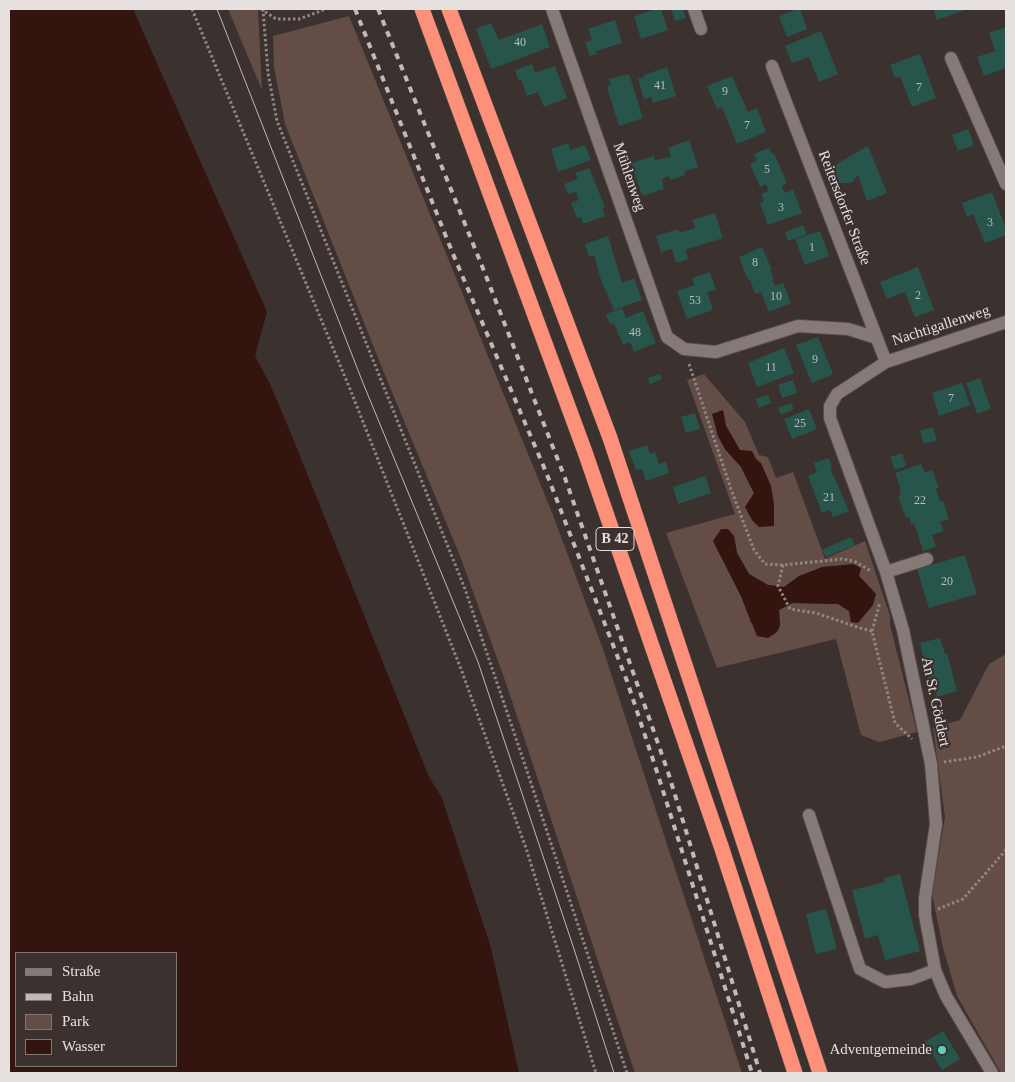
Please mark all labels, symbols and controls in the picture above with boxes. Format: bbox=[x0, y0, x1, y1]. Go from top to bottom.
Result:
house number: 40 bbox=[514, 36, 526, 50]
house number: 41 bbox=[654, 79, 666, 93]
house number: 7 bbox=[916, 81, 922, 95]
house number: 9 bbox=[722, 85, 728, 99]
house number: 7 bbox=[744, 119, 750, 133]
street label: Mühlenweg bbox=[609, 140, 649, 214]
street label: Reitersdorfer Straße bbox=[814, 148, 874, 268]
house number: 5 bbox=[764, 163, 770, 177]
house number: 3 bbox=[778, 201, 784, 215]
house number: 3 bbox=[987, 216, 993, 230]
house number: 1 bbox=[809, 241, 815, 255]
house number: 8 bbox=[752, 256, 758, 270]
house number: 2 bbox=[915, 289, 921, 303]
house number: 10 bbox=[770, 290, 782, 304]
house number: 53 bbox=[689, 294, 701, 308]
street label: Nachtigallenweg bbox=[890, 302, 992, 350]
house number: 48 bbox=[629, 326, 641, 340]
house number: 9 bbox=[812, 353, 818, 367]
house number: 11 bbox=[765, 361, 777, 375]
house number: 7 bbox=[948, 392, 954, 406]
house number: 25 bbox=[794, 417, 806, 431]
house number: 21 bbox=[823, 491, 835, 505]
house number: 22 bbox=[914, 494, 926, 508]
road number: B 42 bbox=[596, 528, 634, 550]
house number: 20 bbox=[941, 575, 953, 589]
street label: An St. Göddert bbox=[917, 656, 953, 748]
legend bbox=[15, 952, 178, 1067]
text: Straße bbox=[62, 963, 100, 979]
text: Bahn bbox=[62, 988, 94, 1004]
text: Park bbox=[62, 1013, 90, 1029]
text: Wasser bbox=[62, 1038, 105, 1054]
place label: Adventgemeinde bbox=[830, 1041, 932, 1059]
marker: Adventgemeinde bbox=[936, 1044, 948, 1056]

